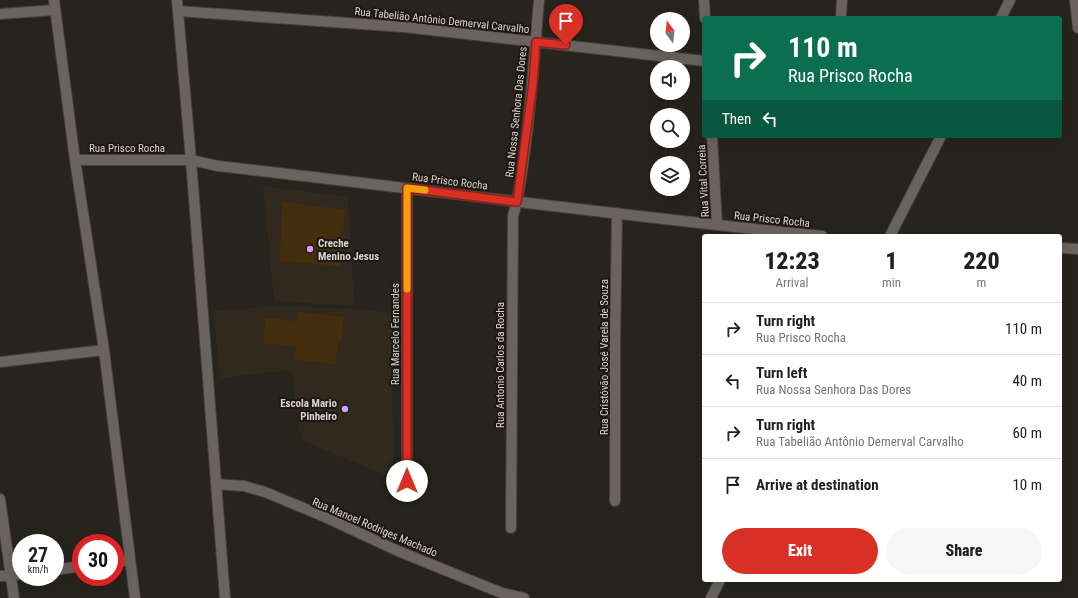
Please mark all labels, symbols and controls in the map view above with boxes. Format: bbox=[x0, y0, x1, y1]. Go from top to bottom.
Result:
pin bbox=[549, 4, 583, 45]
street label: Rua Tabelião Antônio Demerval Carvalho bbox=[354, 5, 531, 36]
icon: arrive bbox=[555, 10, 577, 32]
north arrow bbox=[650, 12, 690, 52]
map controls bbox=[650, 12, 690, 196]
text: 110 m bbox=[788, 31, 858, 64]
icon: right bbox=[722, 32, 774, 84]
street label: Rua Nossa Senhora Das Dores bbox=[503, 46, 530, 178]
button: sound bbox=[650, 60, 690, 100]
text: Rua Prisco Rocha bbox=[788, 65, 913, 86]
button: search bbox=[650, 108, 690, 148]
icon: left bbox=[759, 108, 781, 130]
text: Then bbox=[722, 110, 751, 128]
street label: Rua Prisco Rocha bbox=[89, 142, 165, 155]
street label: Rua Vital Correia bbox=[695, 144, 712, 218]
button: layers bbox=[650, 156, 690, 196]
street label: Rua Prisco Rocha bbox=[411, 170, 488, 193]
street label: Rua Prisco Rocha bbox=[733, 209, 810, 230]
place label: Creche Menino Jesus bbox=[318, 237, 379, 263]
marker: Creche Menino Jesus bbox=[305, 244, 315, 254]
text: 12:23 bbox=[764, 247, 820, 275]
text: 1 bbox=[885, 247, 898, 275]
text: 220 bbox=[963, 247, 1000, 275]
text: Arrival bbox=[775, 275, 809, 290]
text: min bbox=[882, 275, 901, 290]
text: m bbox=[977, 275, 986, 290]
street label: Rua Cristóvão José Varela de Souza bbox=[598, 279, 611, 435]
street label: Rua Marcelo Fernandes bbox=[389, 283, 402, 385]
street label: Rua Antonio Carlos da Rocha bbox=[494, 302, 507, 428]
text: Turn right bbox=[756, 312, 815, 330]
icon: right bbox=[722, 318, 744, 340]
text: 110 m bbox=[1005, 320, 1042, 338]
text: Rua Prisco Rocha bbox=[756, 330, 846, 345]
text: Turn left bbox=[756, 364, 807, 382]
icon: left bbox=[722, 370, 744, 392]
text: 40 m bbox=[1012, 372, 1042, 390]
text: Rua Nossa Senhora Das Dores bbox=[756, 382, 911, 397]
place label: Escola Mario Pinheiro bbox=[280, 397, 338, 423]
marker: Escola Mario Pinheiro bbox=[340, 404, 350, 414]
text: Turn right bbox=[756, 416, 815, 434]
icon: right bbox=[722, 422, 744, 444]
text: 60 m bbox=[1012, 424, 1042, 442]
text: Rua Tabelião Antônio Demerval Carvalho bbox=[756, 434, 964, 449]
position arrow bbox=[386, 460, 428, 502]
icon: arrive bbox=[722, 474, 744, 496]
text: Arrive at destination bbox=[756, 476, 879, 494]
text: 10 m bbox=[1012, 476, 1042, 494]
street label: Rua Manoel Rodriges Machado bbox=[310, 495, 440, 560]
button: Exit bbox=[722, 528, 878, 574]
button: Share bbox=[886, 528, 1042, 574]
speed limit sign: 30 bbox=[72, 534, 124, 586]
text: 27 bbox=[28, 543, 48, 567]
text: km/h bbox=[28, 564, 48, 575]

